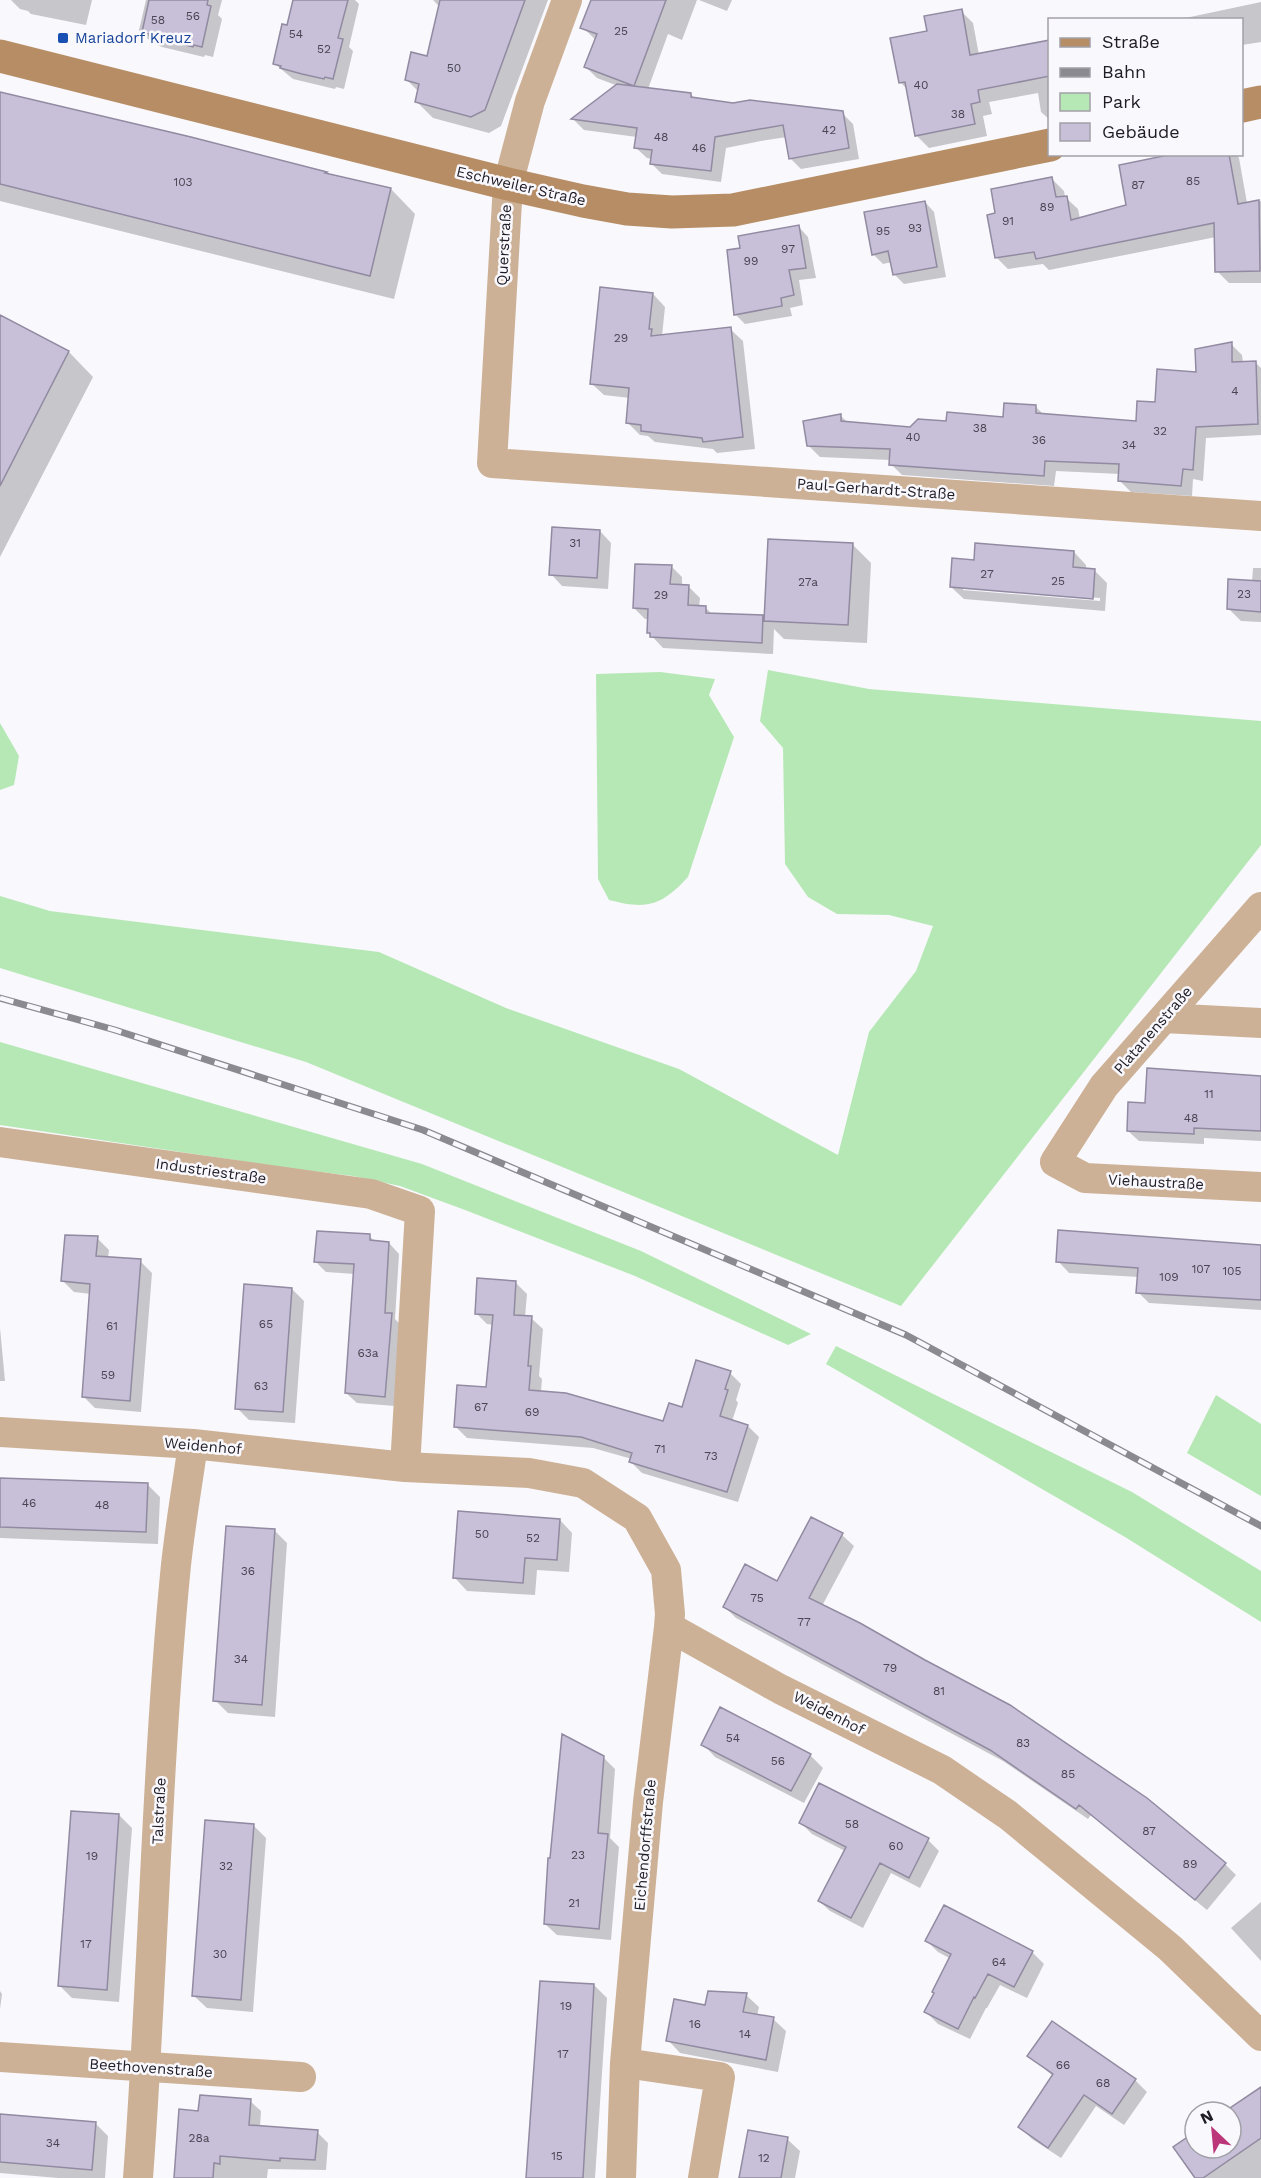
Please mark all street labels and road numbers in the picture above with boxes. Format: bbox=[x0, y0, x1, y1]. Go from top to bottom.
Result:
street label: Eschweiler Straße bbox=[454, 162, 588, 210]
street label: Querstraße bbox=[493, 204, 515, 286]
street label: Paul-Gerhardt-Straße bbox=[796, 474, 956, 504]
street label: Platanenstraße bbox=[1110, 982, 1196, 1078]
street label: Industriestraße bbox=[154, 1154, 268, 1188]
street label: Viehaustraße bbox=[1108, 1171, 1204, 1193]
street label: Weidenhof bbox=[163, 1434, 243, 1458]
street label: Weidenhof bbox=[790, 1687, 868, 1739]
street label: Talstraße bbox=[148, 1777, 170, 1845]
street label: Eichendorffstraße bbox=[630, 1778, 660, 1912]
street label: Beethovenstraße bbox=[89, 2055, 213, 2081]

